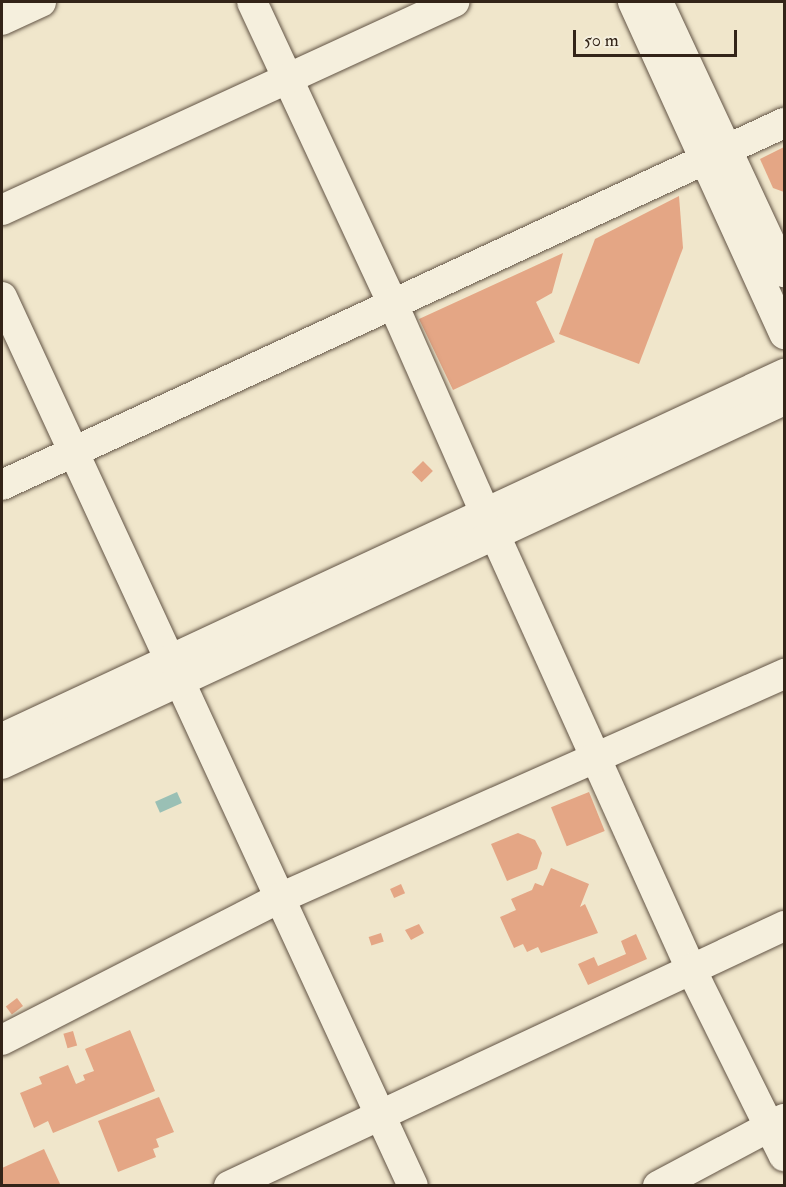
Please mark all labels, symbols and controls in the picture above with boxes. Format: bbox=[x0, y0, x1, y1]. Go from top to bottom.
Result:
scale bar bbox=[576, 18, 740, 56]
text: 50 m bbox=[584, 29, 619, 52]

